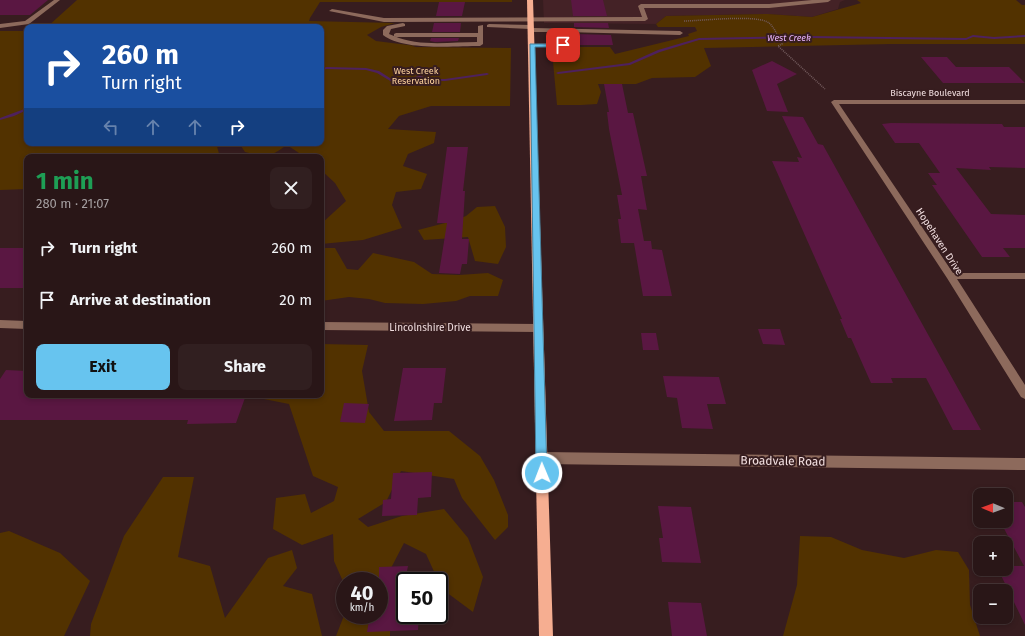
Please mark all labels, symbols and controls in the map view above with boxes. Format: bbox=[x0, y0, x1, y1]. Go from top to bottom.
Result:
pin bbox=[546, 28, 580, 62]
water label: West Creek bbox=[767, 33, 811, 43]
icon: arrive bbox=[552, 34, 574, 56]
text: 260 m bbox=[102, 38, 179, 71]
icon: right bbox=[36, 40, 88, 92]
park label: West Creek Reservation bbox=[392, 66, 440, 86]
text: Turn right bbox=[102, 72, 182, 94]
street label: Biscayne Boulevard bbox=[890, 88, 970, 98]
icon: left bbox=[100, 116, 122, 138]
icon: ahead bbox=[142, 116, 164, 138]
icon: ahead bbox=[184, 116, 206, 138]
icon: right bbox=[226, 116, 248, 138]
text: 1 min bbox=[36, 167, 94, 195]
button: close bbox=[270, 167, 312, 209]
text: 280 m · 21:07 bbox=[36, 196, 109, 211]
street label: Hopehaven Drive bbox=[913, 206, 965, 277]
icon: right bbox=[36, 237, 58, 259]
text: Turn right bbox=[70, 239, 137, 257]
text: 260 m bbox=[271, 239, 312, 257]
icon: arrive bbox=[36, 289, 58, 311]
text: Arrive at destination bbox=[70, 291, 211, 309]
text: 20 m bbox=[279, 291, 312, 309]
street label: Lincolnshire Drive bbox=[389, 322, 471, 334]
button: Exit bbox=[36, 344, 170, 390]
button: Share bbox=[178, 344, 312, 390]
position arrow bbox=[521, 452, 563, 494]
street label: Broadvale Road bbox=[740, 453, 826, 469]
north arrow bbox=[973, 488, 1013, 528]
map controls bbox=[973, 488, 1013, 624]
button: + bbox=[973, 536, 1013, 576]
speed limit sign: 50 bbox=[396, 572, 448, 624]
text: 40 bbox=[351, 581, 374, 605]
button: − bbox=[973, 584, 1013, 624]
text: km/h bbox=[350, 602, 374, 614]

